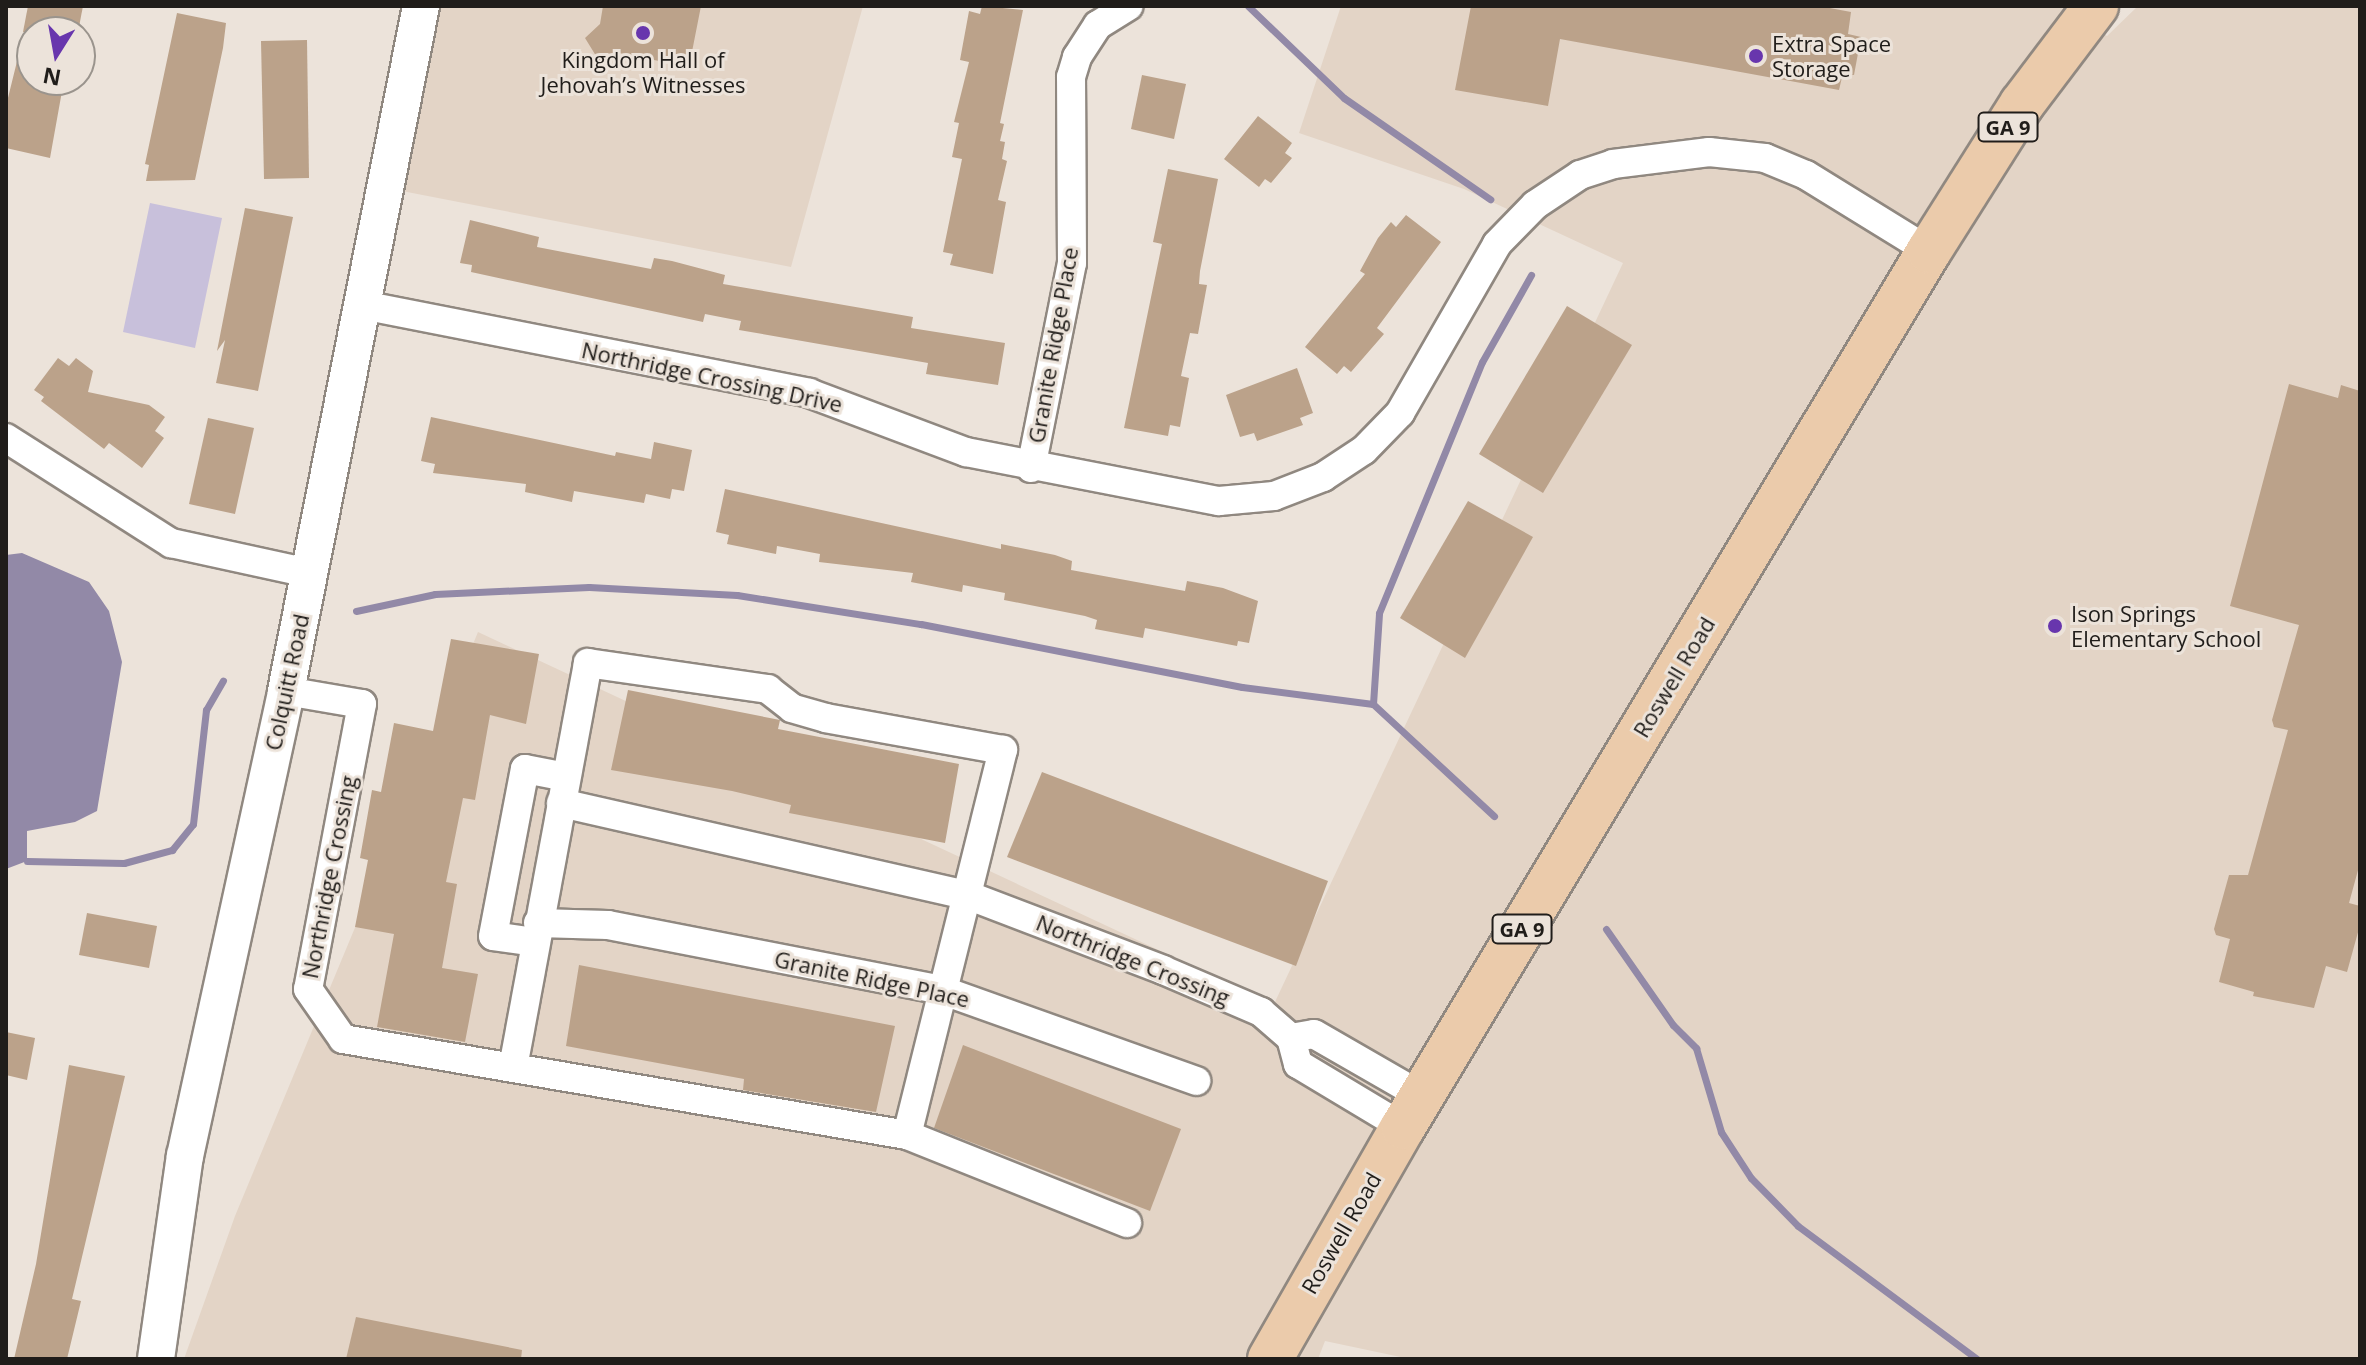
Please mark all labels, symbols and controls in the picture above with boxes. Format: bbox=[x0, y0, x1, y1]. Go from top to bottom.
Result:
north arrow bbox=[16, 16, 96, 96]
marker: Kingdom Hall of Jehovah’s Witnesses bbox=[634, 24, 652, 42]
place label: Extra Space Storage bbox=[1772, 30, 1891, 82]
place label: Kingdom Hall of Jehovah’s Witnesses bbox=[541, 46, 745, 98]
marker: Extra Space Storage bbox=[1747, 47, 1765, 65]
text: N bbox=[40, 61, 63, 94]
road number: GA 9 bbox=[1976, 111, 2040, 143]
street label: Granite Ridge Place bbox=[1023, 245, 1083, 445]
street label: Northridge Crossing Drive bbox=[579, 336, 845, 418]
place label: Ison Springs Elementary School bbox=[2071, 600, 2261, 652]
street label: Colquitt Road bbox=[260, 611, 314, 753]
street label: Roswell Road bbox=[1628, 612, 1720, 742]
marker: Ison Springs Elementary School bbox=[2046, 617, 2064, 635]
street label: Northridge Crossing bbox=[296, 773, 362, 981]
street label: Northridge Crossing bbox=[1032, 909, 1234, 1011]
road number: GA 9 bbox=[1490, 913, 1554, 945]
street label: Granite Ridge Place bbox=[772, 945, 972, 1013]
street label: Roswell Road bbox=[1296, 1168, 1386, 1298]

